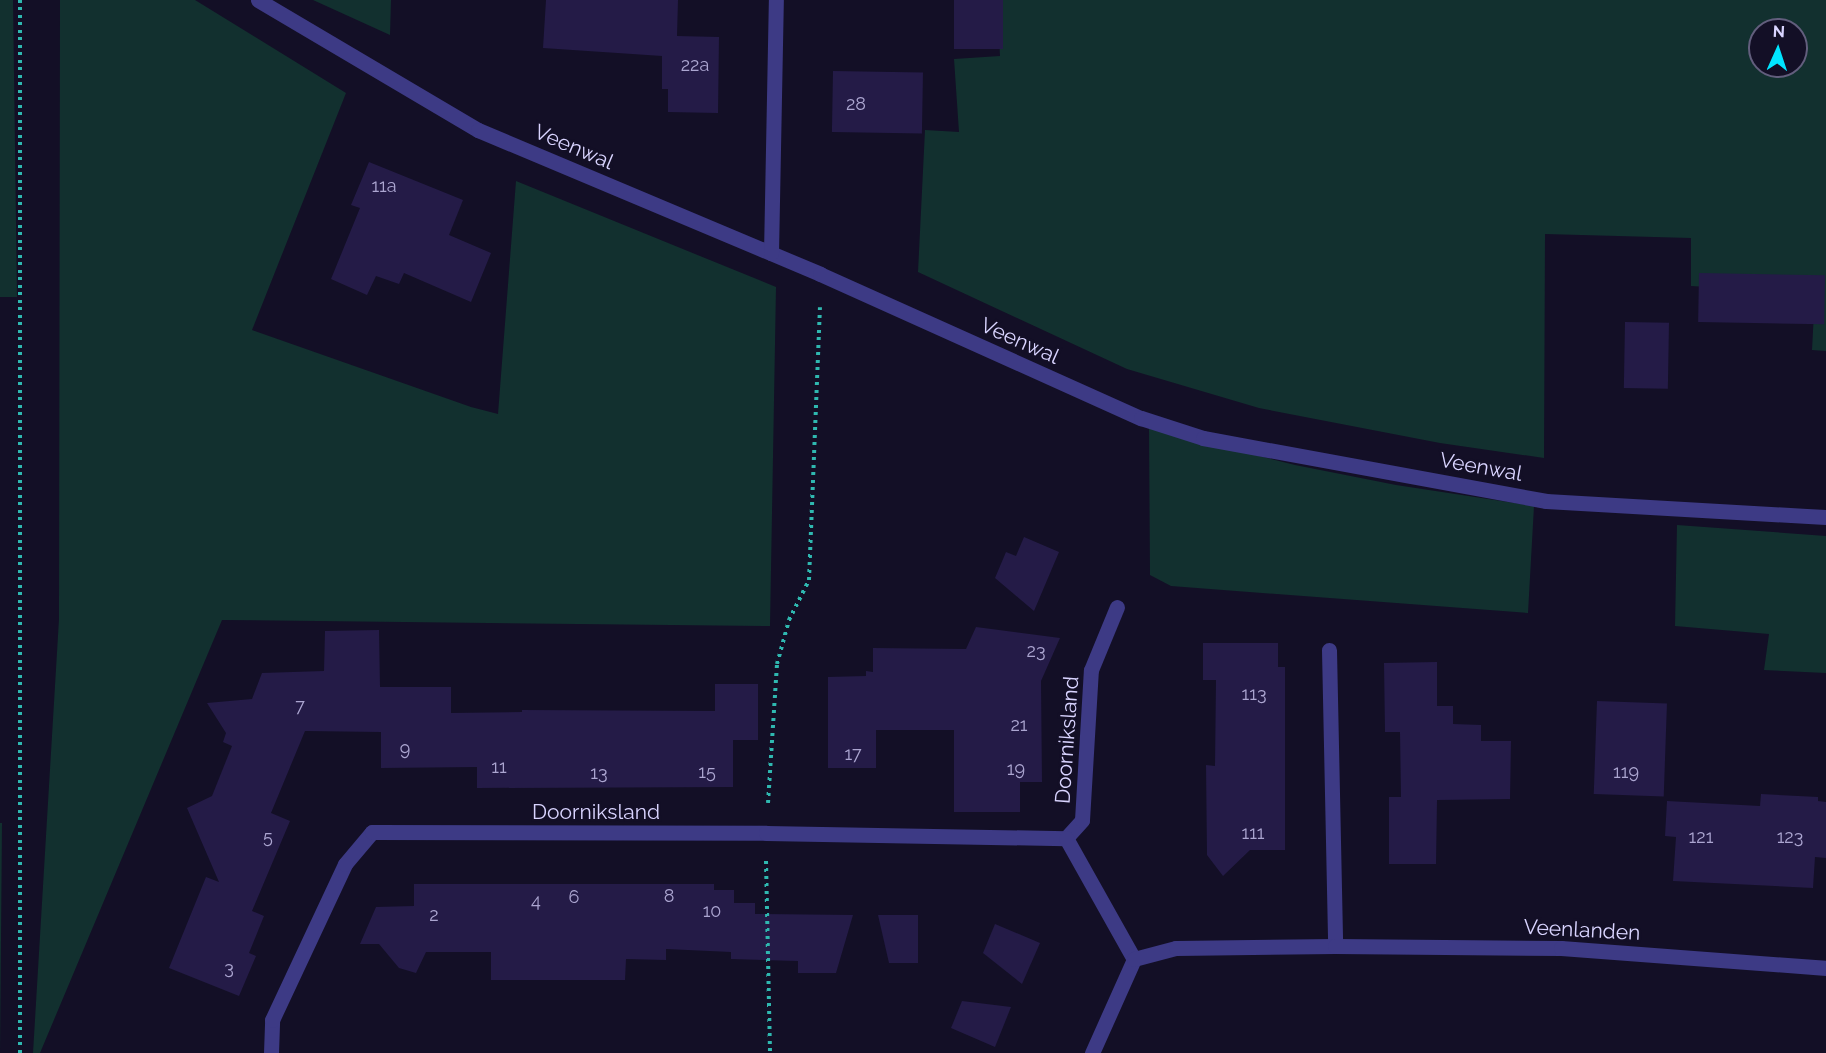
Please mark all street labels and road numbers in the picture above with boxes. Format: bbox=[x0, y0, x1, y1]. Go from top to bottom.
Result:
street label: Veenwal bbox=[531, 119, 617, 175]
street label: Veenwal bbox=[977, 313, 1063, 369]
street label: Veenwal bbox=[1438, 447, 1524, 487]
street label: Doorniksland bbox=[1050, 675, 1084, 805]
street label: Doorniksland bbox=[532, 799, 660, 825]
street label: Veenlanden bbox=[1523, 914, 1641, 946]

